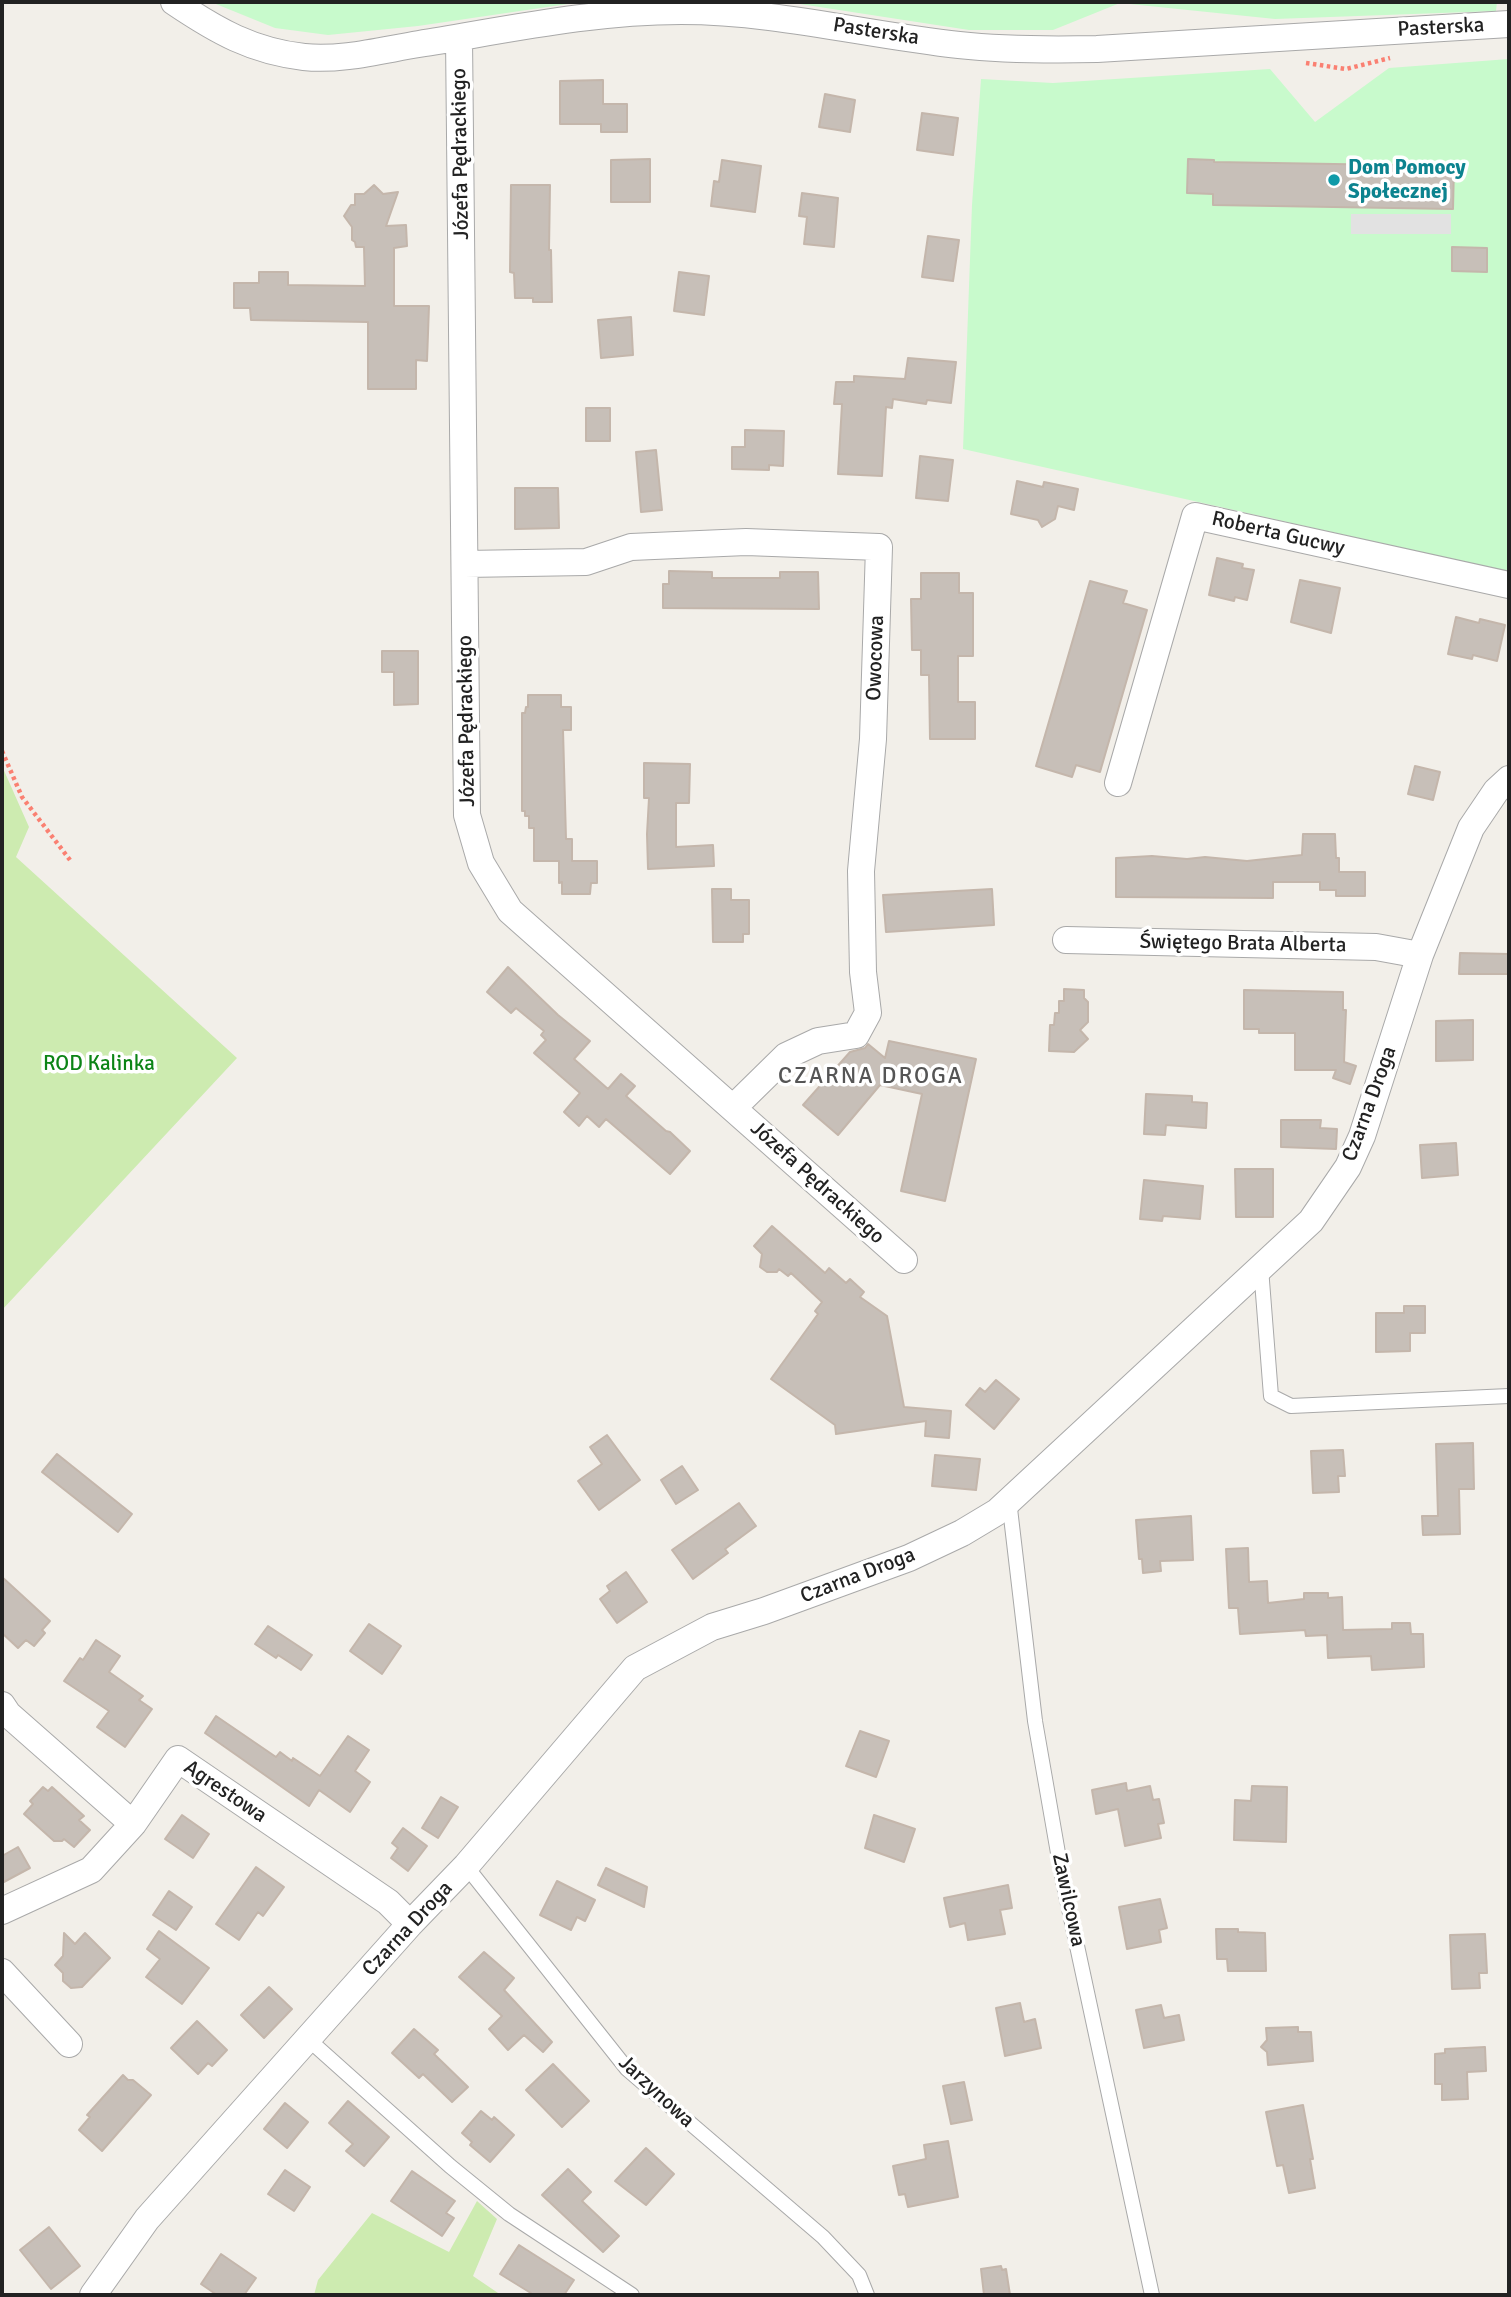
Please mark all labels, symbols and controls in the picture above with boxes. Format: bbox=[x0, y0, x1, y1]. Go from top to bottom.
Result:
street label: Pasterska bbox=[831, 13, 921, 51]
street label: Pasterska bbox=[1397, 13, 1485, 43]
street label: Józefa Pędrackiego bbox=[447, 68, 475, 240]
place label: Dom Pomocy Społecznej bbox=[1348, 155, 1466, 205]
marker: Dom Pomocy Społecznej bbox=[1326, 172, 1342, 188]
street label: Roberta Gucwy bbox=[1209, 506, 1347, 562]
street label: Owocowa bbox=[862, 615, 890, 701]
street label: Józefa Pędrackiego bbox=[453, 635, 481, 807]
street label: Świętego Brata Alberta bbox=[1139, 930, 1347, 958]
street label: Czarna Droga bbox=[1338, 1043, 1402, 1165]
park label: ROD Kalinka bbox=[43, 1051, 155, 1077]
district label: CZARNA DROGA bbox=[780, 1063, 962, 1091]
street label: Józefa Pędrackiego bbox=[745, 1116, 889, 1250]
street label: Czarna Droga bbox=[797, 1543, 919, 1609]
street label: Agrestowa bbox=[179, 1755, 271, 1829]
street label: Zawilcowa bbox=[1046, 1851, 1090, 1949]
street label: Czarna Droga bbox=[358, 1876, 458, 1982]
street label: Jarzynowa bbox=[613, 2051, 699, 2133]

